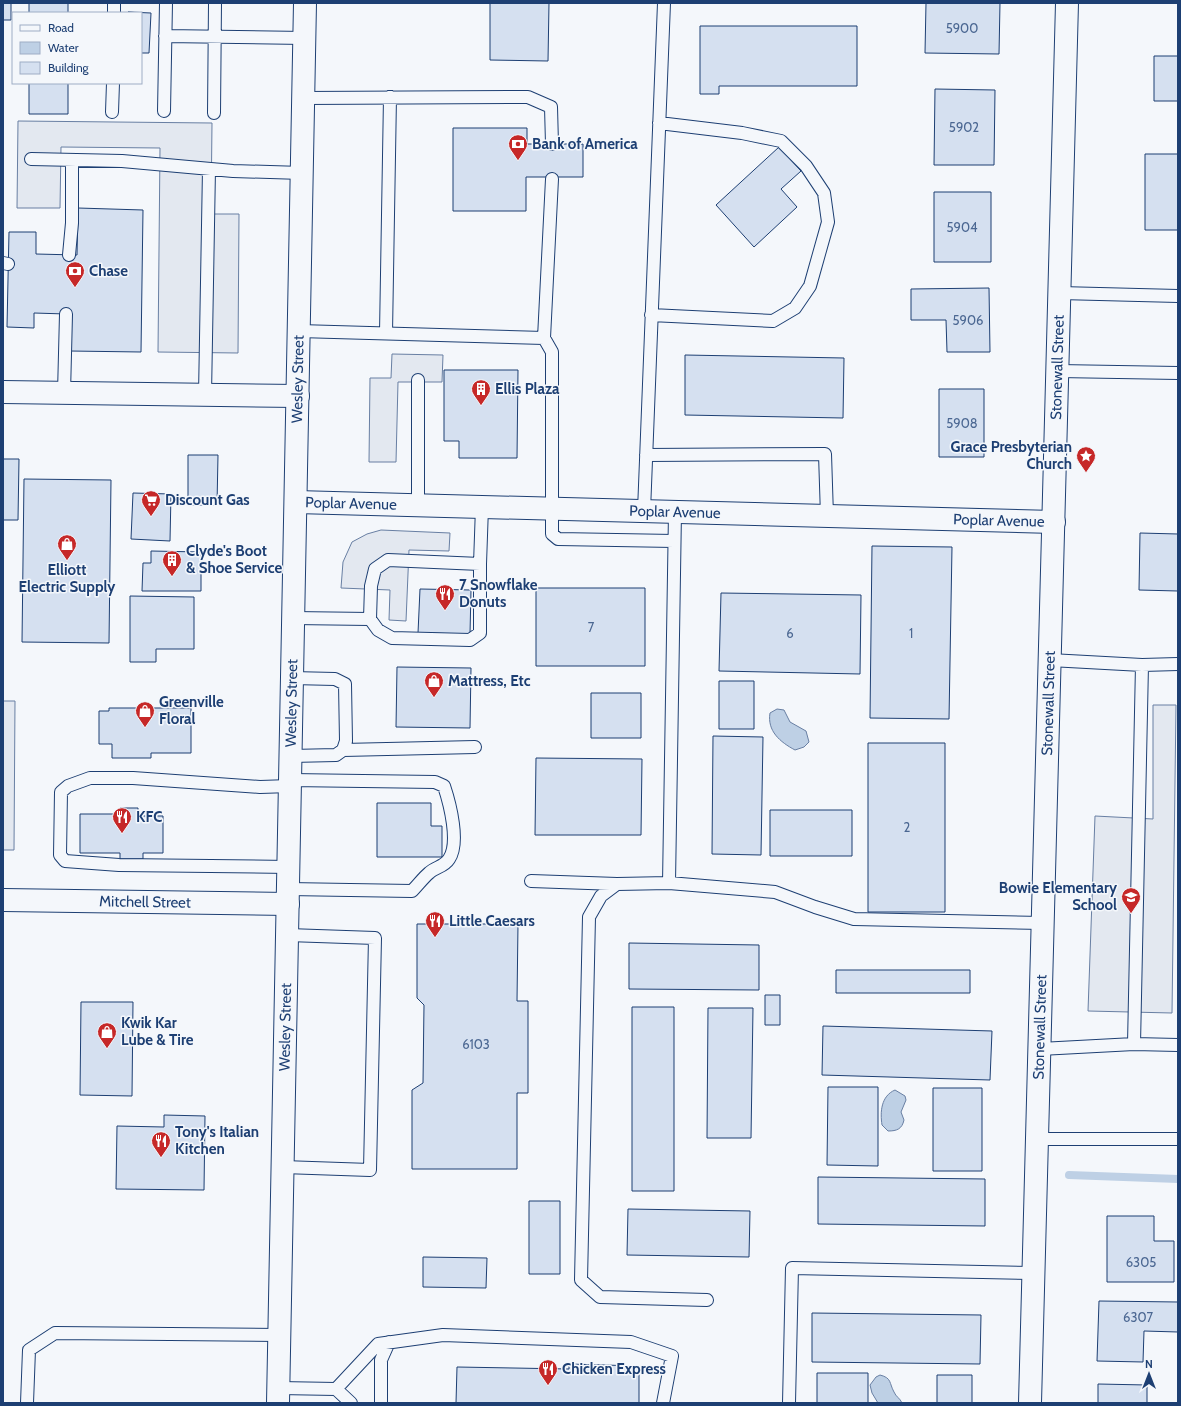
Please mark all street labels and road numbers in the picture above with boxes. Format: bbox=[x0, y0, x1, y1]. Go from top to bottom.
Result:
street label: Stonewall Street bbox=[1047, 315, 1068, 420]
street label: Wesley Street bbox=[288, 335, 308, 423]
street label: Poplar Avenue bbox=[305, 493, 397, 514]
street label: Poplar Avenue bbox=[629, 502, 721, 522]
street label: Poplar Avenue bbox=[953, 510, 1045, 531]
street label: Stonewall Street bbox=[1038, 651, 1059, 756]
street label: Wesley Street bbox=[282, 659, 301, 747]
street label: Mitchell Street bbox=[99, 892, 191, 912]
street label: Stonewall Street bbox=[1030, 974, 1050, 1080]
street label: Wesley Street bbox=[275, 983, 295, 1071]

